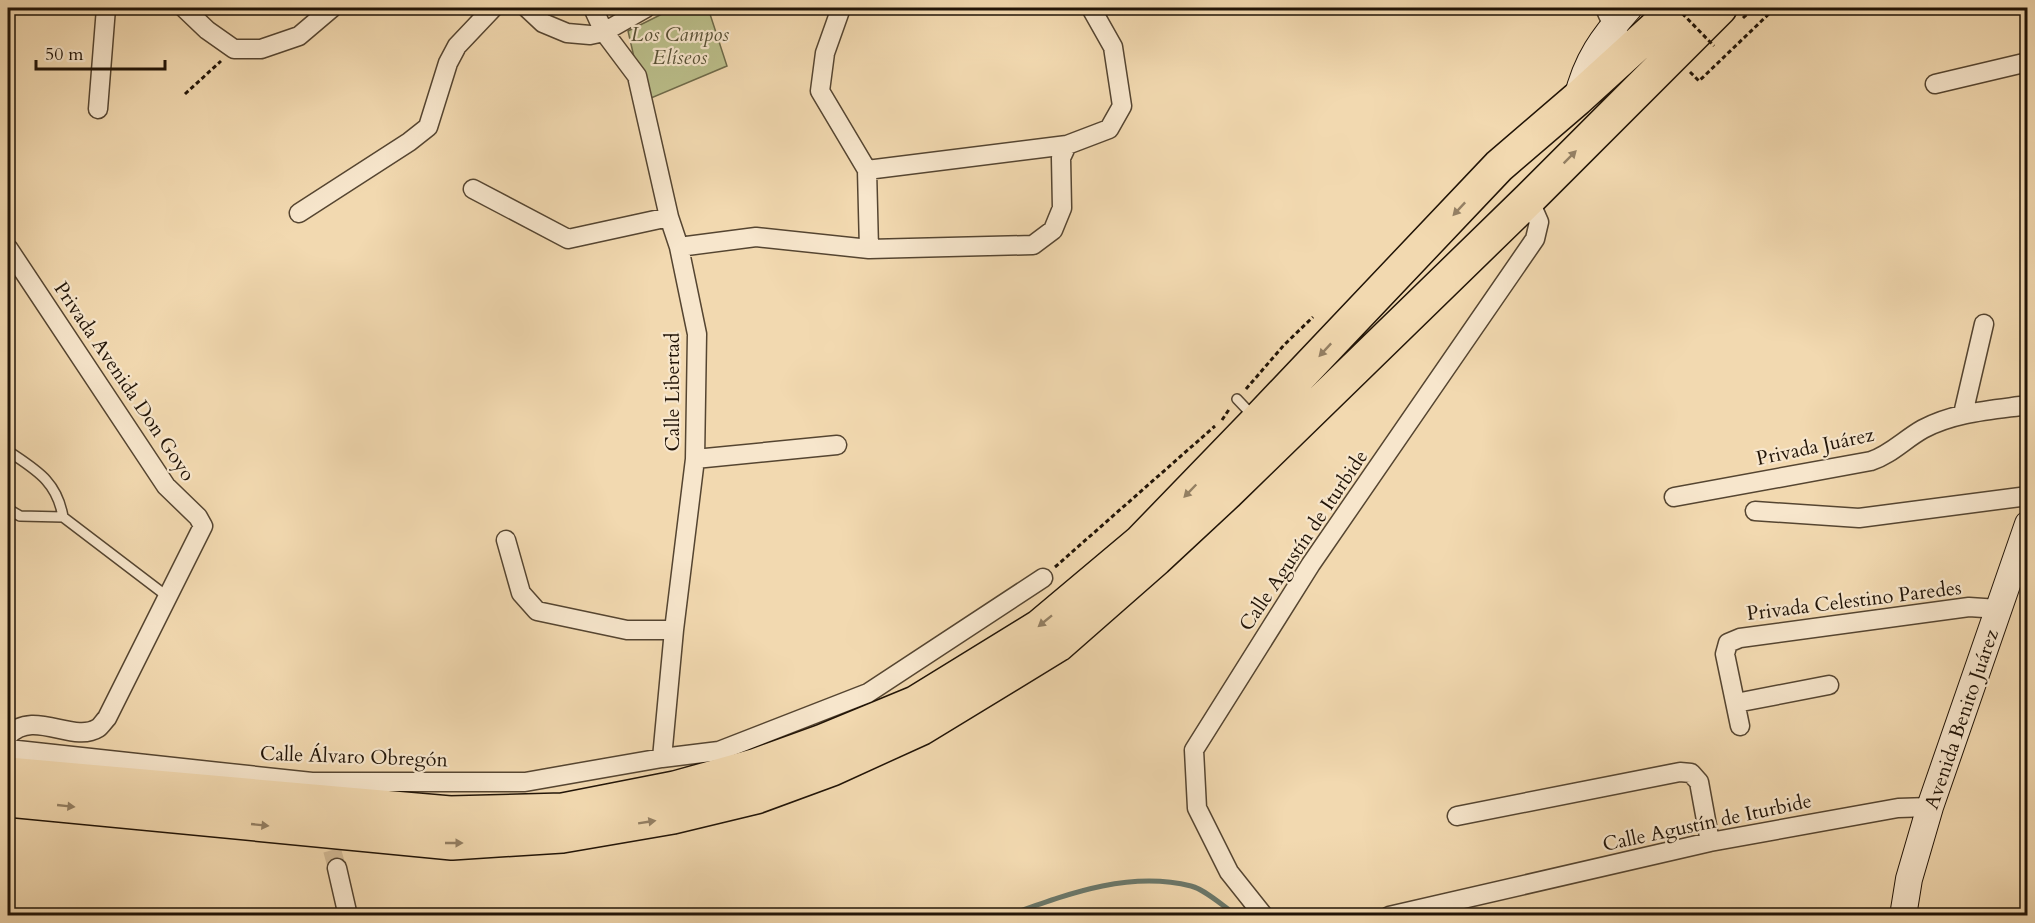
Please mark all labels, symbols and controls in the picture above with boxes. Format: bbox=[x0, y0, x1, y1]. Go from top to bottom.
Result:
park label: Los Campos Elíseos bbox=[631, 21, 729, 71]
scale bar bbox=[36, 33, 165, 71]
text: 50 m bbox=[45, 42, 84, 67]
one-way arrow bbox=[1562, 151, 1576, 165]
one-way arrow bbox=[1452, 201, 1466, 216]
street label: Privada Avenida Don Goyo bbox=[48, 276, 202, 486]
street label: Calle Libertad bbox=[659, 332, 686, 452]
one-way arrow bbox=[1319, 342, 1332, 357]
street label: Privada Juárez bbox=[1754, 421, 1877, 472]
street label: Calle Agustín de Iturbide bbox=[1233, 444, 1374, 636]
one-way arrow bbox=[1183, 483, 1197, 497]
street label: Privada Celestino Paredes bbox=[1745, 574, 1963, 627]
one-way arrow bbox=[1037, 615, 1053, 628]
street label: Avenida Benito Juárez bbox=[1918, 625, 2005, 813]
street label: Calle Álvaro Obregón bbox=[260, 740, 449, 773]
street label: Calle Agustín de Iturbide bbox=[1600, 787, 1814, 858]
one-way arrow bbox=[56, 801, 75, 811]
one-way arrow bbox=[638, 817, 657, 826]
one-way arrow bbox=[250, 820, 269, 830]
one-way arrow bbox=[444, 838, 463, 848]

